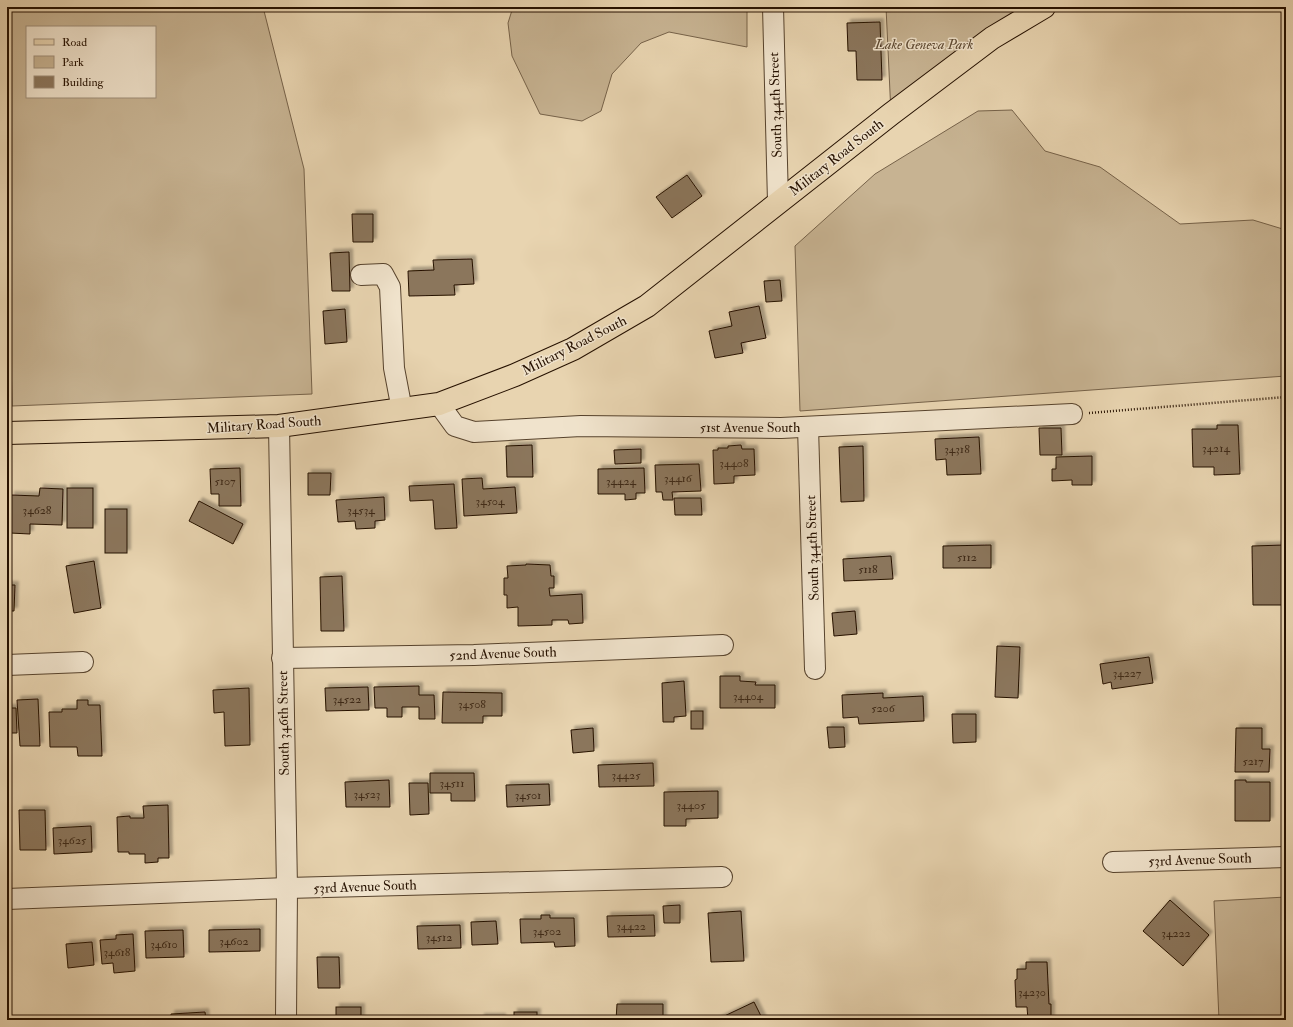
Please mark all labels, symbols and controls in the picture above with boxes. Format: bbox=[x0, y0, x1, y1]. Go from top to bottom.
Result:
legend bbox=[26, 26, 156, 98]
text: Road bbox=[62, 35, 87, 50]
park label: Lake Geneva Park bbox=[874, 36, 973, 53]
street label: South 344th Street bbox=[765, 51, 786, 158]
text: Park bbox=[62, 55, 84, 70]
text: Building bbox=[62, 75, 105, 90]
street label: Military Road South bbox=[786, 115, 888, 200]
street label: Military Road South bbox=[519, 311, 630, 380]
street label: Military Road South bbox=[206, 412, 323, 438]
street label: 51st Avenue South bbox=[700, 419, 801, 436]
house number: 34214 bbox=[1202, 441, 1230, 456]
house number: 34318 bbox=[944, 442, 970, 457]
house number: 34408 bbox=[719, 456, 749, 471]
house number: 34416 bbox=[664, 471, 693, 486]
house number: 5107 bbox=[214, 474, 236, 489]
house number: 34424 bbox=[606, 474, 637, 489]
house number: 34504 bbox=[476, 494, 505, 509]
street label: South 344th Street bbox=[802, 494, 823, 601]
house number: 34628 bbox=[23, 503, 52, 518]
house number: 34534 bbox=[347, 503, 375, 518]
house number: 5112 bbox=[957, 550, 977, 565]
house number: 5118 bbox=[858, 562, 878, 577]
street label: 52nd Avenue South bbox=[449, 643, 558, 664]
house number: 34227 bbox=[1113, 666, 1142, 681]
street label: South 346th Street bbox=[274, 670, 293, 776]
house number: 34404 bbox=[733, 689, 764, 704]
house number: 34522 bbox=[333, 692, 361, 707]
house number: 34508 bbox=[458, 697, 486, 712]
house number: 5206 bbox=[871, 701, 896, 716]
house number: 5217 bbox=[1242, 754, 1264, 769]
house number: 34425 bbox=[612, 768, 641, 783]
house number: 34511 bbox=[440, 776, 464, 791]
house number: 34523 bbox=[354, 787, 380, 802]
house number: 34501 bbox=[515, 788, 541, 803]
house number: 34405 bbox=[677, 798, 706, 813]
house number: 34625 bbox=[58, 833, 87, 848]
street label: 53rd Avenue South bbox=[1148, 849, 1253, 870]
street label: 53rd Avenue South bbox=[313, 876, 418, 897]
house number: 34422 bbox=[616, 919, 646, 934]
house number: 34502 bbox=[533, 924, 561, 939]
house number: 34222 bbox=[1161, 926, 1191, 941]
house number: 34512 bbox=[426, 930, 452, 945]
house number: 34602 bbox=[219, 934, 249, 949]
house number: 34610 bbox=[150, 937, 178, 952]
house number: 34618 bbox=[104, 945, 131, 960]
house number: 34230 bbox=[1018, 985, 1046, 1000]

